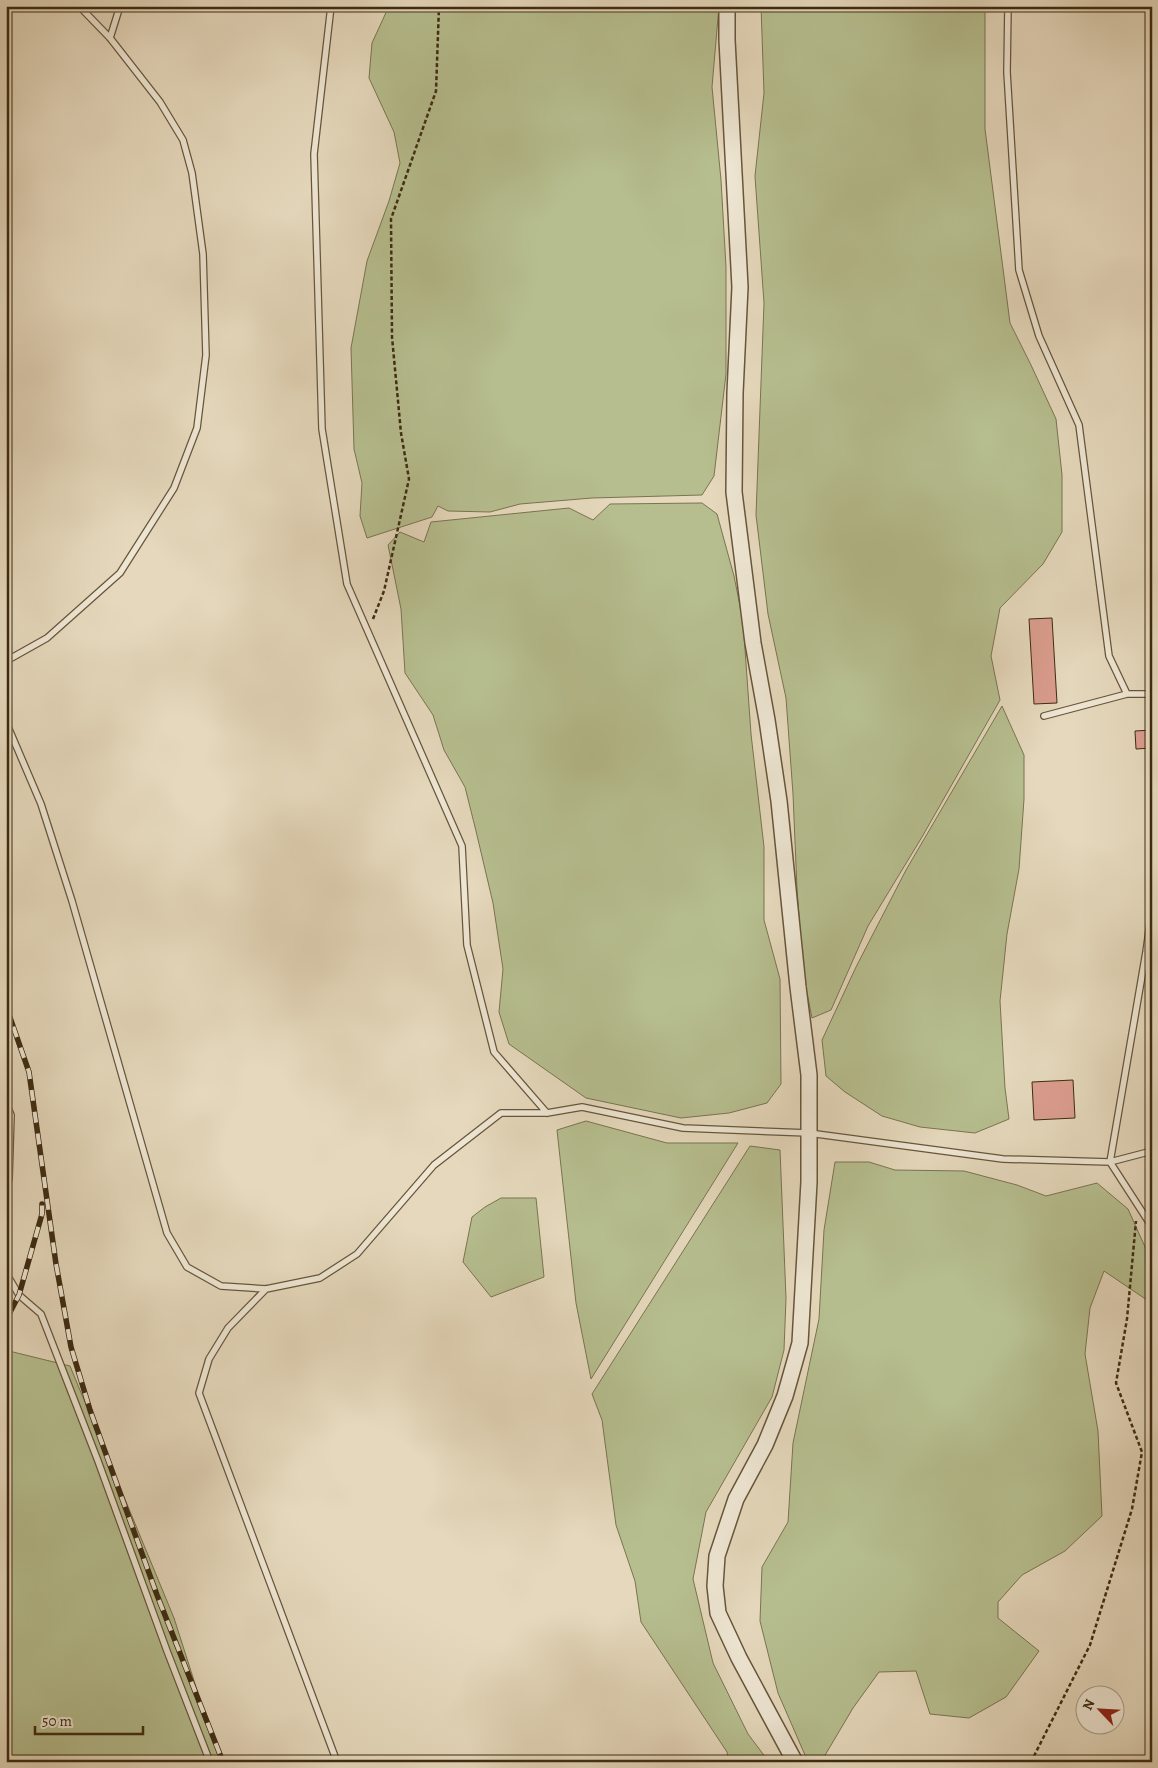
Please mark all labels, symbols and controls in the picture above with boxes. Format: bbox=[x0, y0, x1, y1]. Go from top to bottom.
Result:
north arrow bbox=[1076, 1686, 1126, 1736]
text: N bbox=[1078, 1696, 1099, 1713]
scale bar bbox=[35, 1703, 142, 1735]
text: 50 m bbox=[42, 1711, 72, 1731]

